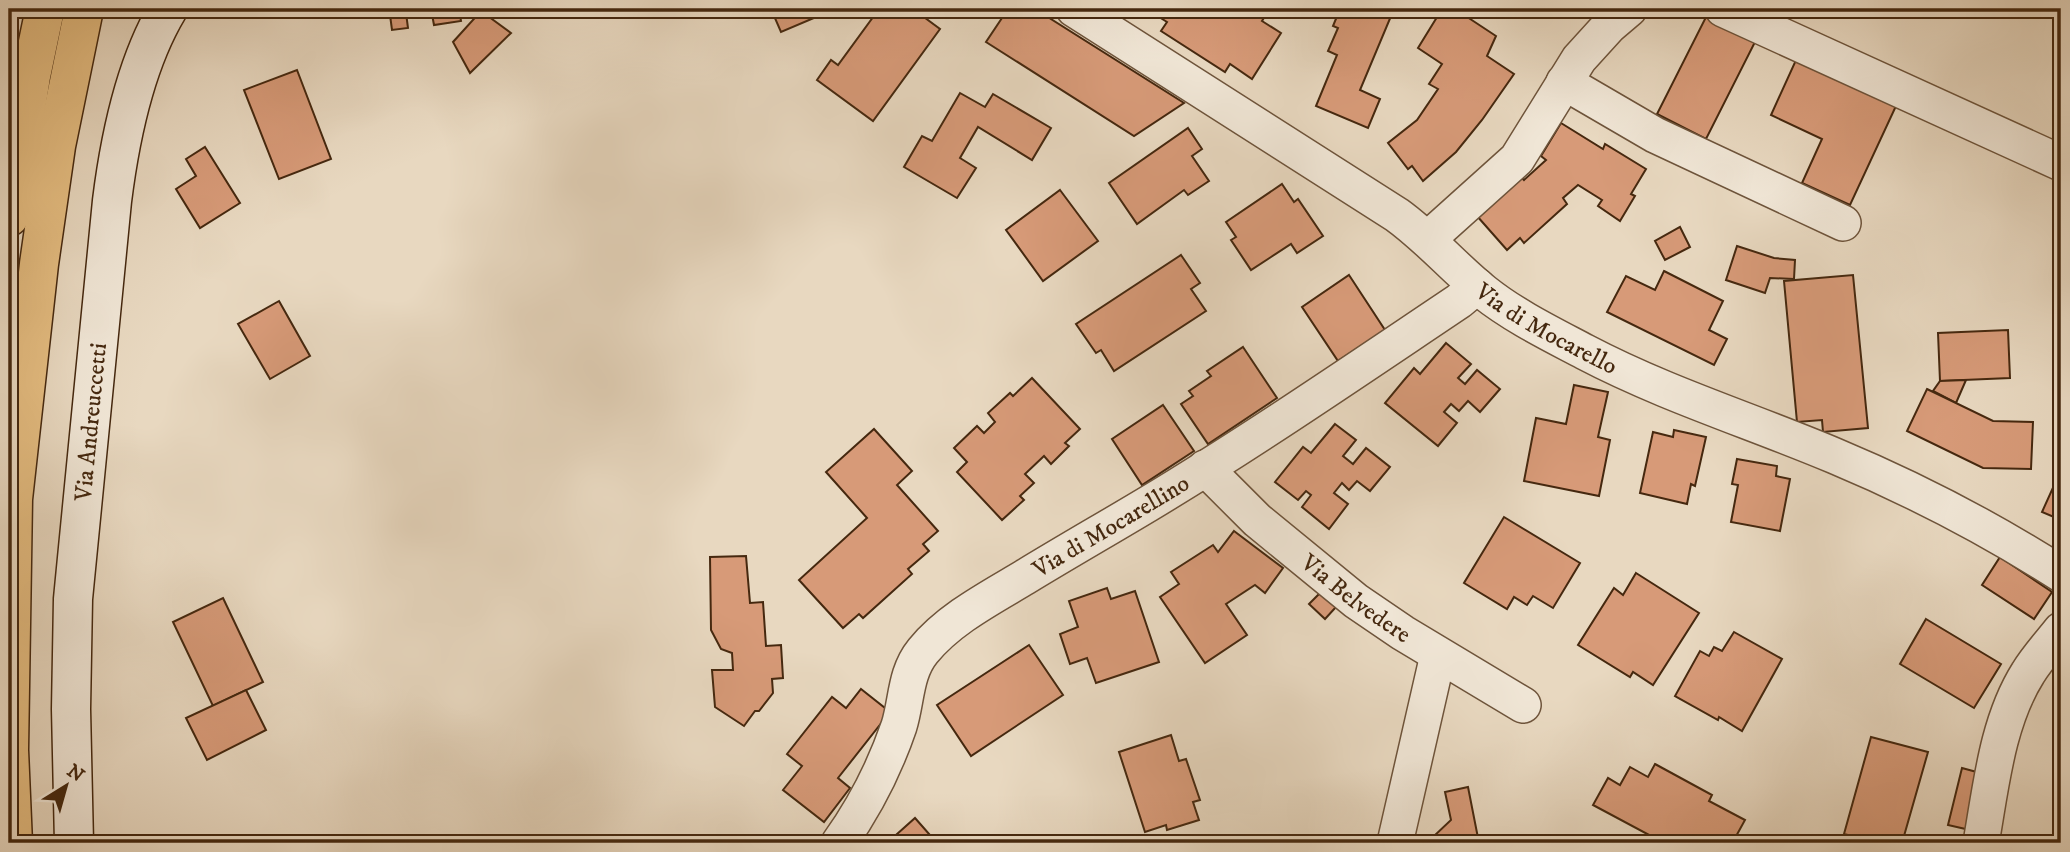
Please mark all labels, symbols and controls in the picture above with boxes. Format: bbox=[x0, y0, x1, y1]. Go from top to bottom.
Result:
street label: Via di Mocarello bbox=[1468, 276, 1622, 382]
street label: Via Andreuccetti bbox=[69, 341, 114, 504]
street label: Via di Mocarellino bbox=[1027, 468, 1195, 585]
street label: Via Belvedere bbox=[1294, 547, 1416, 650]
north arrow bbox=[32, 750, 102, 820]
text: N bbox=[62, 760, 89, 788]

